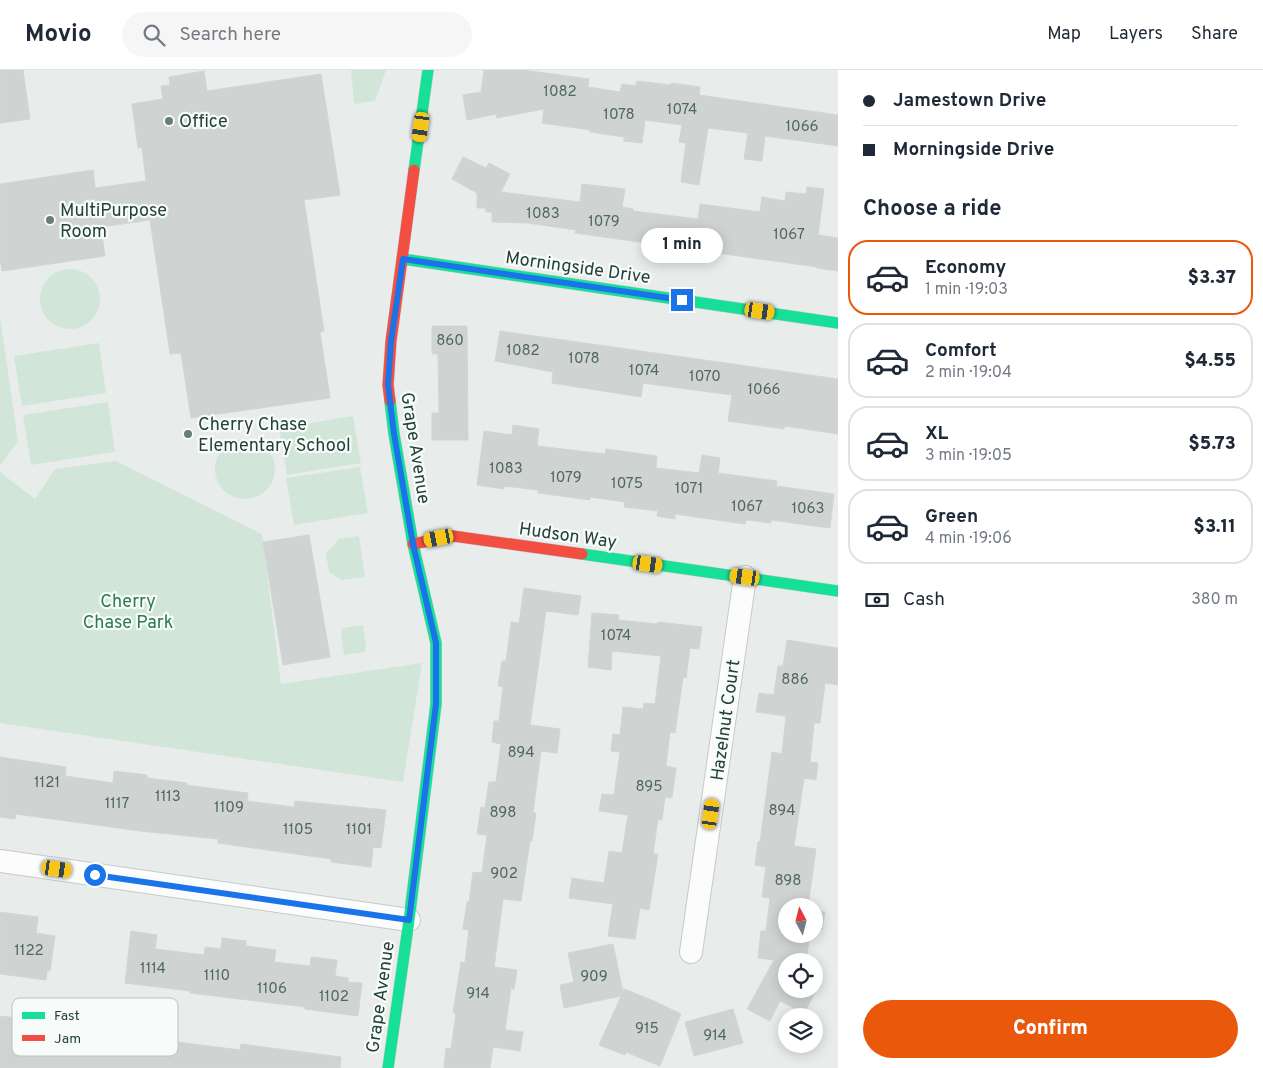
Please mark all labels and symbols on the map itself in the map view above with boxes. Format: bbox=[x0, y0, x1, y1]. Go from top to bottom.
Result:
house number: 1082 bbox=[543, 83, 577, 102]
house number: 1074 bbox=[667, 101, 697, 120]
house number: 1078 bbox=[603, 106, 635, 125]
place label: Office bbox=[179, 111, 228, 134]
car bbox=[411, 111, 430, 143]
marker: Office bbox=[163, 115, 175, 127]
house number: 1066 bbox=[785, 118, 819, 137]
place label: MultiPurpose Room bbox=[60, 200, 167, 244]
house number: 1083 bbox=[526, 205, 560, 224]
house number: 1079 bbox=[588, 213, 620, 232]
marker: MultiPurpose Room bbox=[44, 214, 56, 226]
house number: 1067 bbox=[773, 226, 805, 245]
callout: 1 min bbox=[641, 228, 723, 262]
street label: Morningside Drive bbox=[504, 247, 652, 290]
route end bbox=[671, 289, 693, 311]
car bbox=[744, 301, 775, 321]
house number: 860 bbox=[436, 332, 464, 351]
house number: 1082 bbox=[506, 342, 540, 361]
house number: 1078 bbox=[568, 350, 600, 369]
house number: 1074 bbox=[629, 362, 659, 381]
house number: 1070 bbox=[689, 368, 721, 387]
house number: 1066 bbox=[747, 381, 781, 400]
street label: Grape Avenue bbox=[394, 391, 435, 506]
place label: Cherry Chase Elementary School bbox=[198, 414, 351, 458]
marker: Cherry Chase Elementary School bbox=[182, 428, 194, 440]
house number: 1083 bbox=[489, 460, 523, 479]
house number: 1079 bbox=[550, 469, 582, 488]
house number: 1075 bbox=[611, 475, 643, 494]
house number: 1071 bbox=[675, 480, 703, 499]
house number: 1067 bbox=[731, 498, 763, 517]
house number: 1063 bbox=[791, 500, 825, 519]
street label: Hudson Way bbox=[517, 518, 618, 555]
car bbox=[422, 528, 455, 548]
car bbox=[632, 554, 663, 574]
car bbox=[729, 567, 760, 587]
park label: Cherry Chase Park bbox=[83, 591, 173, 635]
house number: 1074 bbox=[601, 627, 631, 646]
street label: Hazelnut Court bbox=[707, 658, 746, 782]
house number: 886 bbox=[781, 671, 809, 690]
house number: 894 bbox=[507, 744, 535, 763]
house number: 1121 bbox=[34, 774, 60, 793]
house number: 895 bbox=[635, 778, 663, 797]
house number: 1113 bbox=[155, 788, 181, 807]
house number: 1117 bbox=[105, 795, 129, 814]
car bbox=[701, 798, 720, 830]
house number: 1109 bbox=[214, 799, 244, 818]
house number: 894 bbox=[768, 802, 796, 821]
house number: 898 bbox=[490, 804, 517, 823]
house number: 1105 bbox=[283, 821, 313, 840]
house number: 1101 bbox=[346, 821, 372, 840]
car bbox=[41, 859, 72, 879]
route start bbox=[84, 864, 106, 886]
house number: 902 bbox=[490, 865, 518, 884]
house number: 898 bbox=[775, 872, 802, 891]
north arrow bbox=[778, 898, 822, 942]
street label: Grape Avenue bbox=[362, 940, 401, 1055]
house number: 1122 bbox=[14, 942, 44, 961]
house number: 1114 bbox=[140, 960, 166, 979]
house number: 1110 bbox=[204, 967, 230, 986]
house number: 909 bbox=[580, 968, 608, 987]
house number: 1106 bbox=[257, 980, 287, 999]
house number: 914 bbox=[466, 985, 490, 1004]
house number: 1102 bbox=[319, 988, 349, 1007]
legend bbox=[12, 998, 178, 1056]
text: Fast bbox=[54, 1008, 80, 1025]
house number: 915 bbox=[635, 1020, 659, 1039]
house number: 914 bbox=[703, 1027, 727, 1046]
text: Jam bbox=[54, 1031, 81, 1048]

